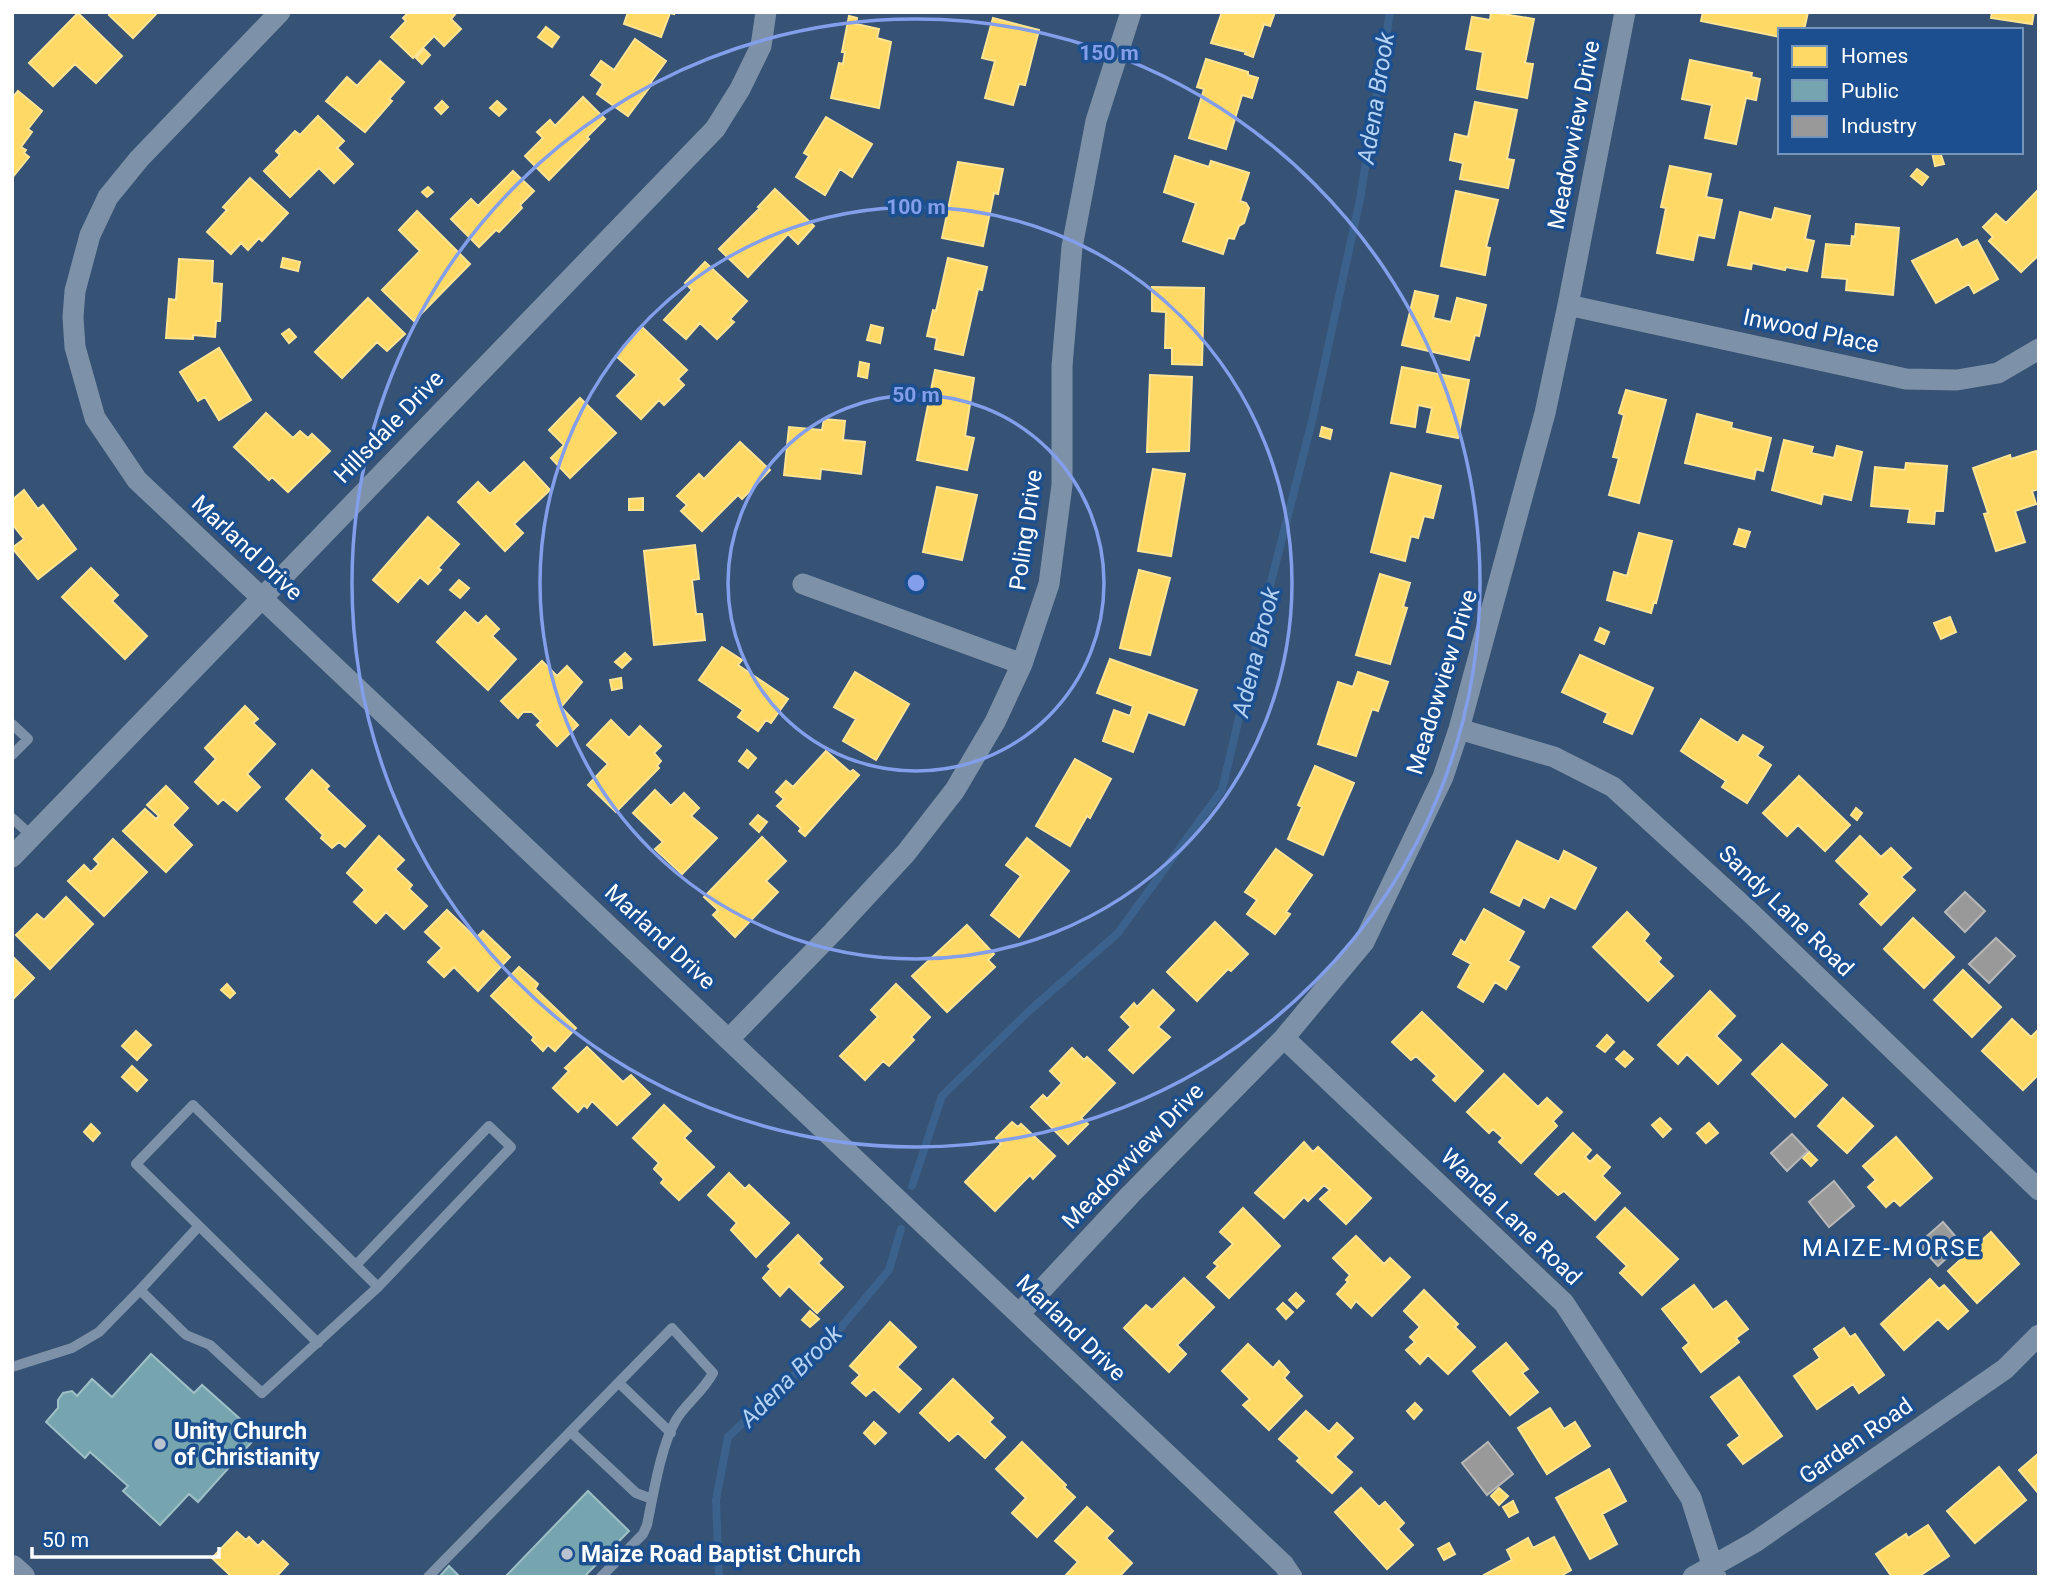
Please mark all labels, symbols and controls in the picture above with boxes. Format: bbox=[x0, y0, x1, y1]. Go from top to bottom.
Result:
legend bbox=[1778, 28, 2023, 154]
water label: Adena Brook bbox=[1352, 29, 1400, 167]
street label: Meadowview Drive bbox=[1542, 38, 1606, 232]
text: 150 m bbox=[1079, 41, 1139, 65]
text: Homes bbox=[1841, 44, 1908, 68]
text: Public bbox=[1841, 79, 1899, 103]
text: Industry bbox=[1841, 114, 1917, 138]
text: 100 m bbox=[886, 195, 946, 219]
street label: Inwood Place bbox=[1741, 303, 1881, 359]
street label: Hillsdale Drive bbox=[329, 365, 449, 489]
text: 50 m bbox=[892, 383, 940, 407]
street label: Poling Drive bbox=[1004, 468, 1048, 592]
street label: Marland Drive bbox=[186, 490, 308, 606]
centre of rings bbox=[904, 571, 928, 595]
water label: Adena Brook bbox=[1226, 583, 1286, 721]
street label: Meadowview Drive bbox=[1401, 586, 1483, 778]
street label: Sandy Lane Road bbox=[1713, 840, 1859, 982]
street label: Marland Drive bbox=[599, 879, 721, 995]
street label: Meadowview Drive bbox=[1057, 1078, 1209, 1234]
street label: Wanda Lane Road bbox=[1435, 1143, 1587, 1291]
district label: MAIZE-MORSE bbox=[1802, 1234, 1982, 1262]
street label: Marland Drive bbox=[1011, 1269, 1131, 1387]
water label: Adena Brook bbox=[734, 1318, 849, 1433]
street label: Garden Road bbox=[1794, 1392, 1918, 1490]
place label: Unity Church of Christianity bbox=[174, 1418, 320, 1471]
marker: Unity Church of Christianity bbox=[152, 1436, 168, 1452]
scale bar bbox=[32, 1516, 219, 1560]
text: 50 m bbox=[42, 1528, 89, 1552]
place label: Maize Road Baptist Church bbox=[581, 1541, 861, 1568]
marker: Maize Road Baptist Church bbox=[559, 1546, 575, 1562]

